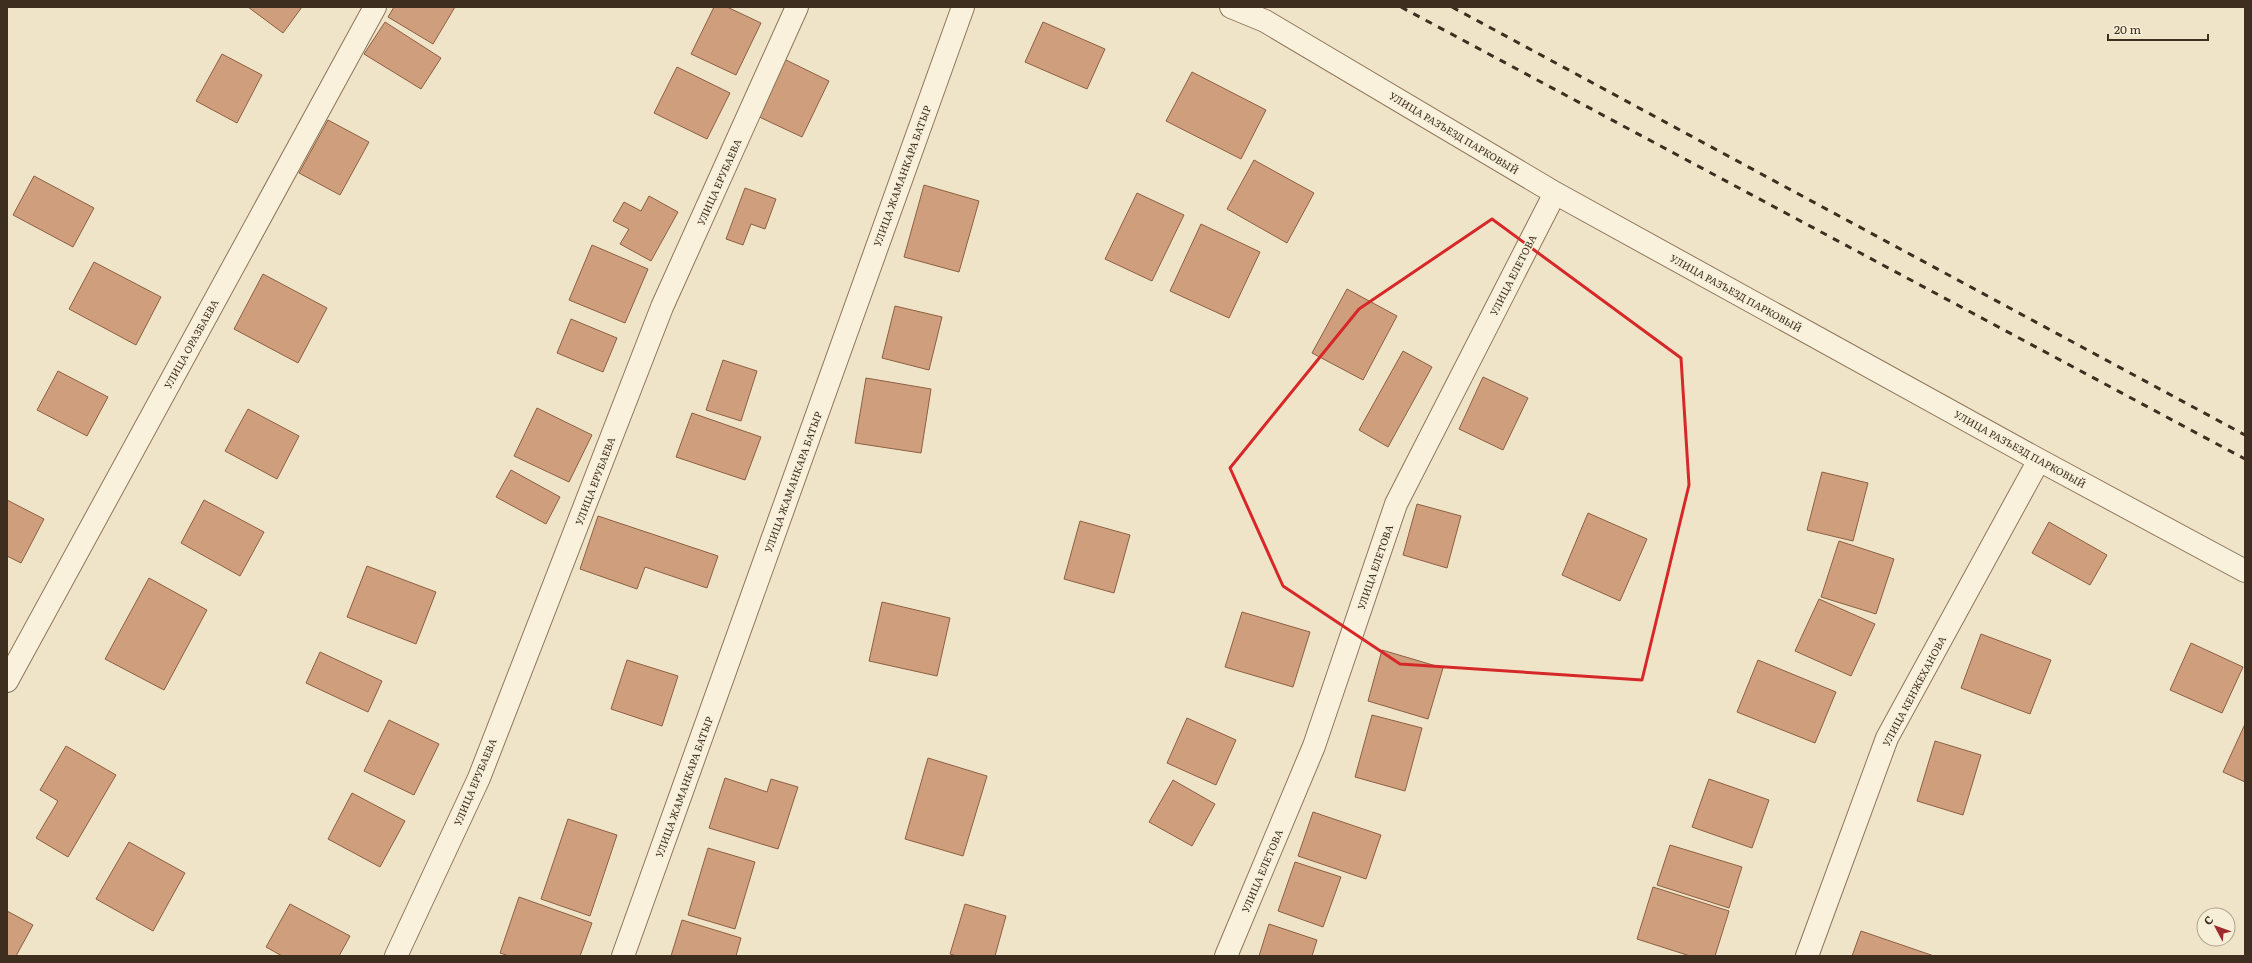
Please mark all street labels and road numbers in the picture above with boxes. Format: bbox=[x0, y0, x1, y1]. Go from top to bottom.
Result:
street label: УЛИЦА РАЗЪЕЗД ПАРКОВЫЙ bbox=[1387, 88, 1522, 177]
street label: УЛИЦА ЖАМАНКАРА БАТЫР bbox=[869, 103, 934, 248]
street label: УЛИЦА ЕРУБАЕВА bbox=[693, 136, 745, 228]
street label: УЛИЦА ЕЛЕТОВА bbox=[1486, 231, 1540, 318]
street label: УЛИЦА РАЗЪЕЗД ПАРКОВЫЙ bbox=[1668, 250, 1805, 335]
street label: УЛИЦА ОРАЗБАЕВА bbox=[160, 296, 222, 391]
street label: УЛИЦА РАЗЪЕЗД ПАРКОВЫЙ bbox=[1952, 406, 2089, 491]
street label: УЛИЦА ЖАМАНКАРА БАТЫР bbox=[760, 409, 825, 554]
street label: УЛИЦА ЕРУБАЕВА bbox=[571, 434, 618, 527]
street label: УЛИЦА ЕЛЕТОВА bbox=[1353, 522, 1396, 611]
street label: УЛИЦА КЕНЖЕХАНОВА bbox=[1878, 632, 1949, 749]
street label: УЛИЦА ЖАМАНКАРА БАТЫР bbox=[651, 714, 716, 859]
street label: УЛИЦА ЕРУБАЕВА bbox=[449, 735, 500, 828]
street label: УЛИЦА ЕЛЕТОВА bbox=[1237, 826, 1286, 915]

